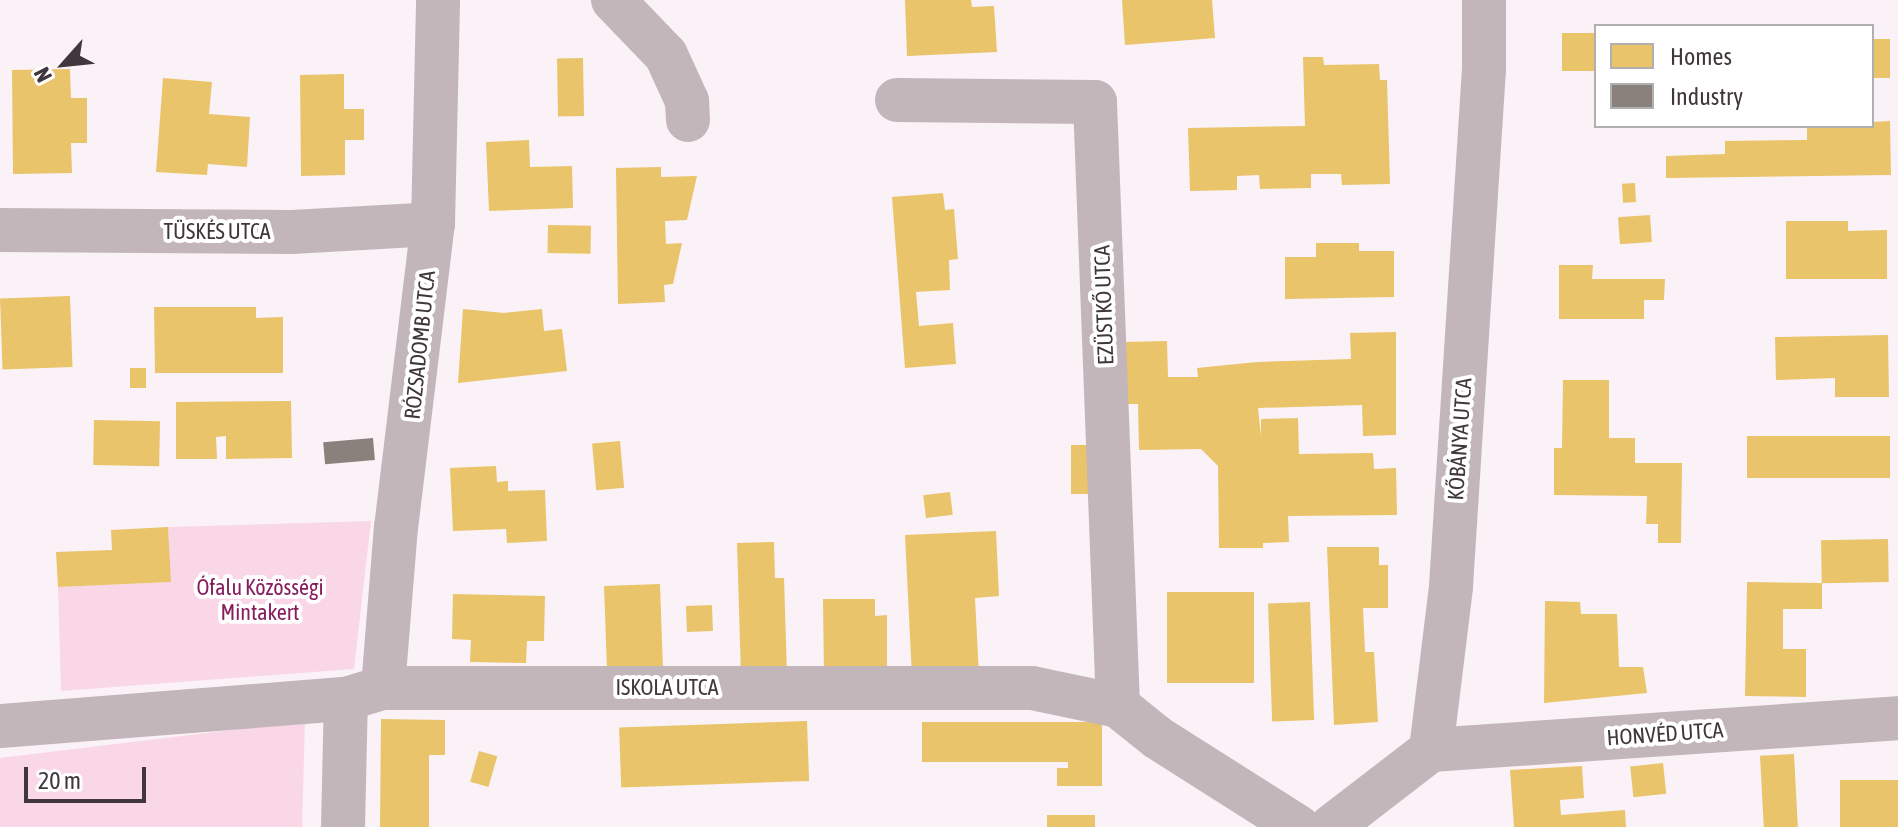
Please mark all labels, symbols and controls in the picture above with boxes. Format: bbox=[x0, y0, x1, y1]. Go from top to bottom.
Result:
north arrow bbox=[24, 24, 104, 104]
legend bbox=[1594, 24, 1874, 128]
text: Homes bbox=[1670, 43, 1732, 70]
text: N bbox=[28, 63, 57, 87]
text: Industry bbox=[1670, 83, 1743, 110]
street label: TÜSKÉS UTCA bbox=[163, 219, 271, 245]
street label: EZÜSTKŐ UTCA bbox=[1089, 245, 1119, 365]
street label: RÓZSADOMB UTCA bbox=[399, 269, 441, 421]
street label: KŐBÁNYA UTCA bbox=[1443, 377, 1477, 501]
park label: Ófalu Közösségi Mintakert bbox=[196, 574, 324, 626]
street label: ISKOLA UTCA bbox=[615, 675, 719, 701]
street label: HONVÉD UTCA bbox=[1606, 717, 1724, 751]
scale bar bbox=[28, 751, 150, 801]
text: 20 m bbox=[38, 767, 81, 794]

